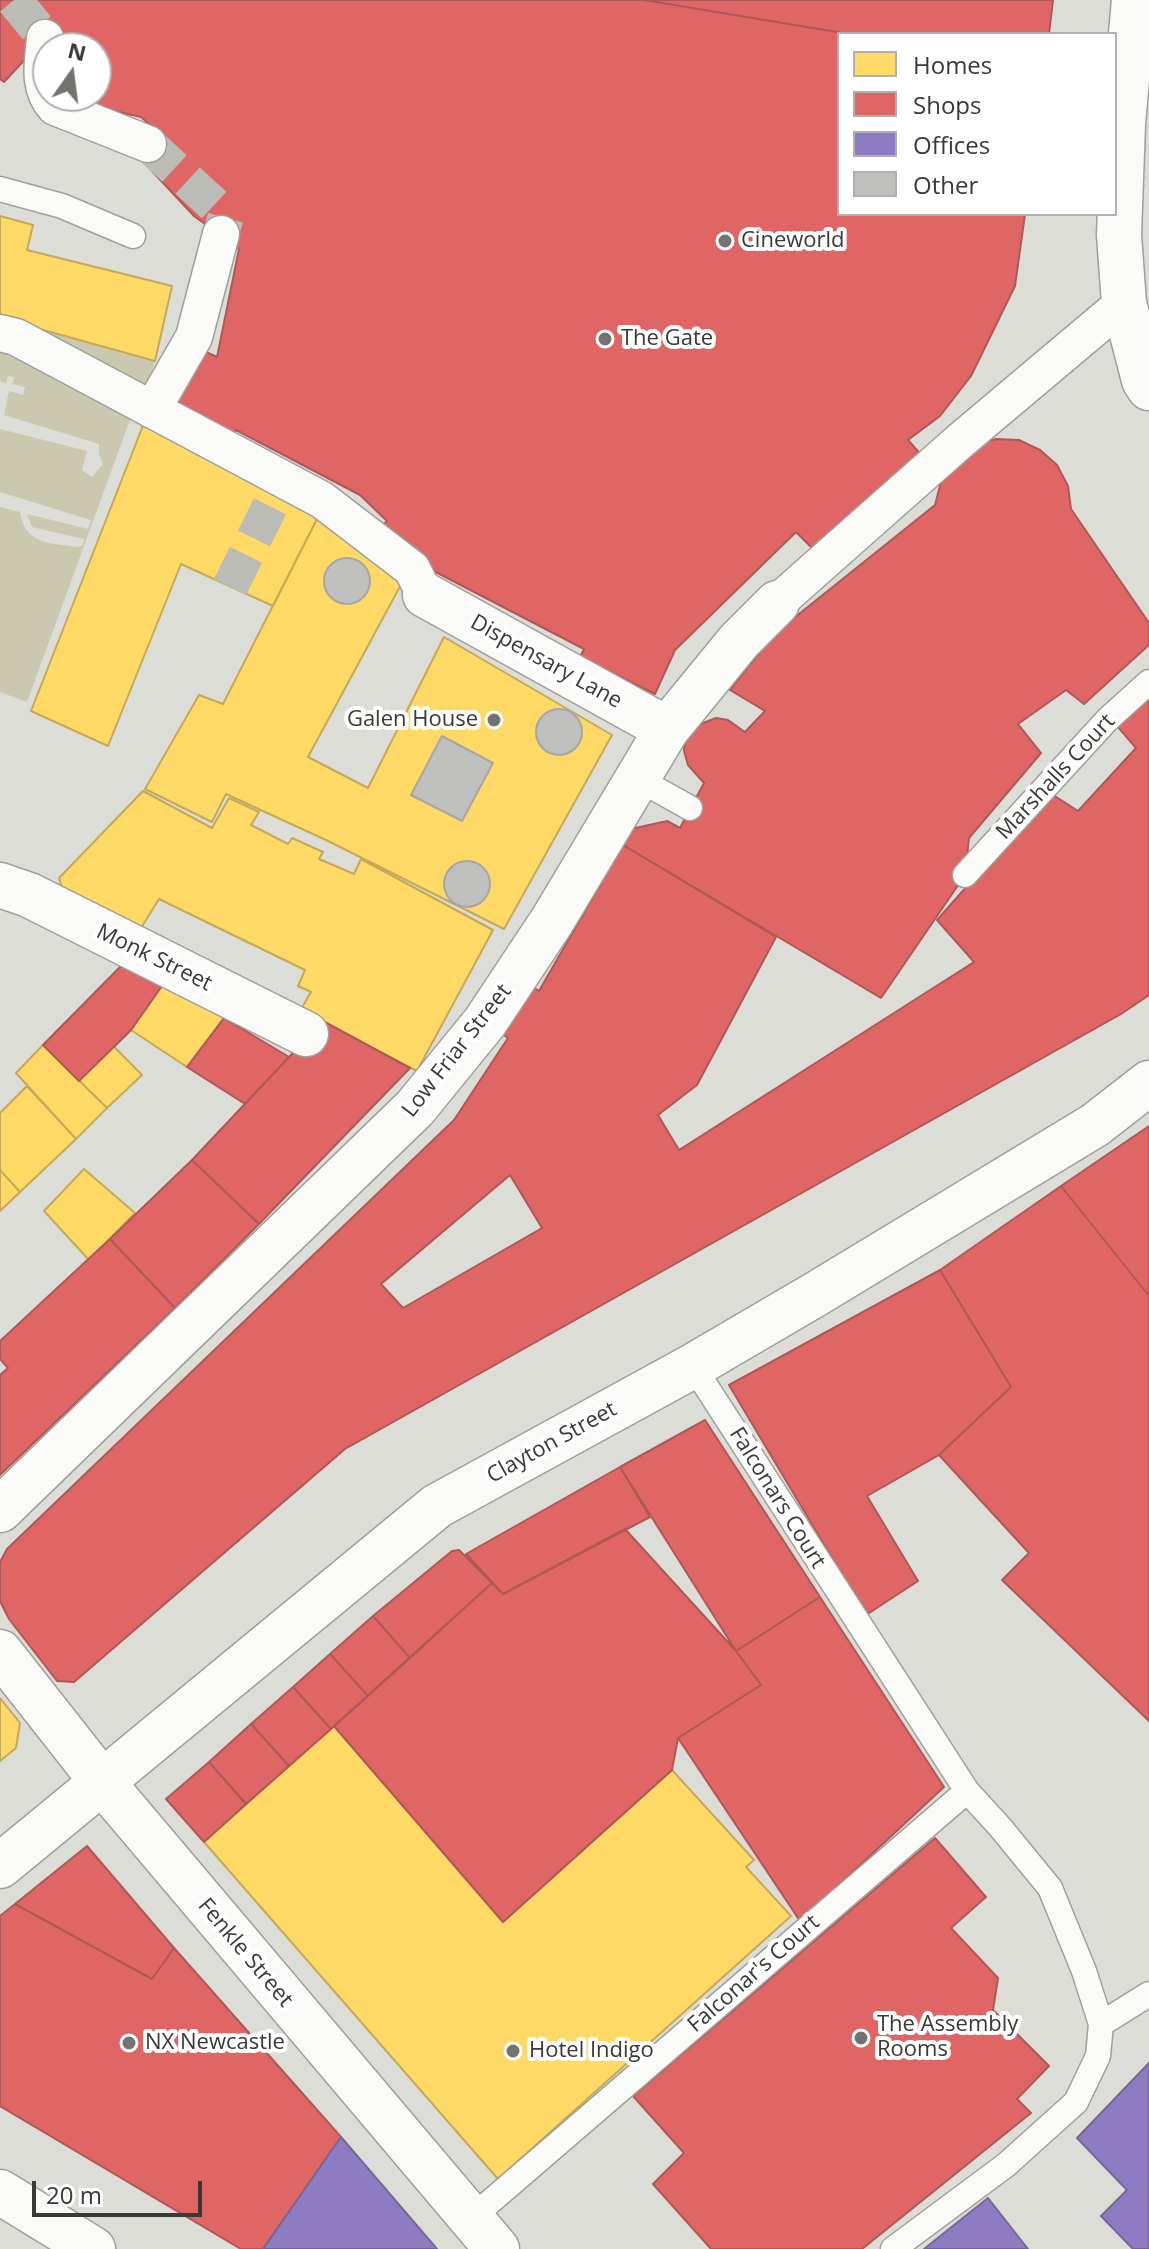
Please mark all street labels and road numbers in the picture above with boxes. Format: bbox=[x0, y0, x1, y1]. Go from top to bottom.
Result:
street label: Dispensary Lane bbox=[466, 609, 626, 715]
street label: Marshalls Court bbox=[991, 709, 1121, 845]
street label: Monk Street bbox=[92, 919, 216, 997]
street label: Low Friar Street bbox=[397, 979, 517, 1123]
street label: Clayton Street bbox=[482, 1396, 622, 1490]
street label: Falconars Court bbox=[723, 1423, 831, 1573]
street label: Fenkle Street bbox=[192, 1893, 298, 2013]
street label: Falconar's Court bbox=[683, 1910, 825, 2038]

